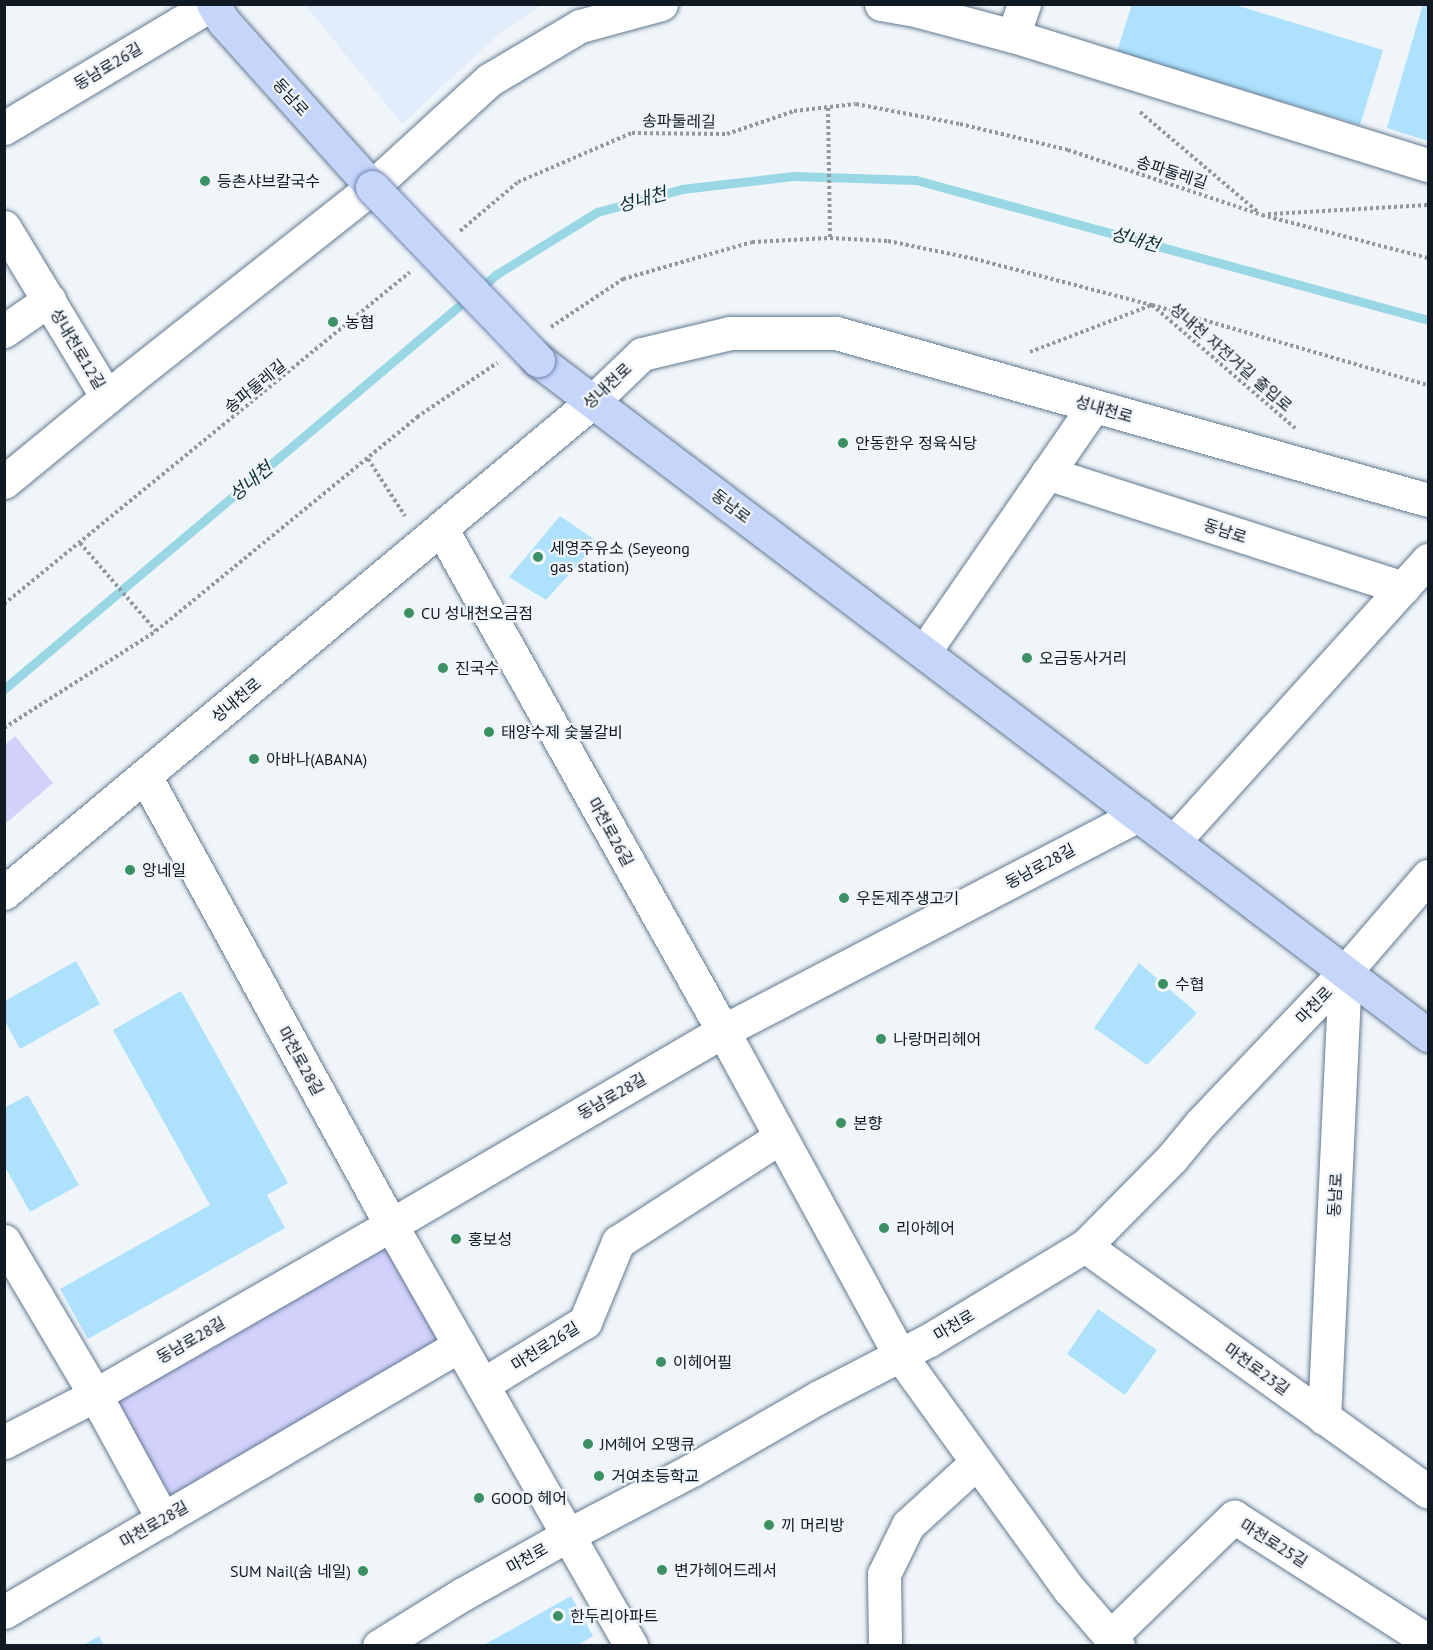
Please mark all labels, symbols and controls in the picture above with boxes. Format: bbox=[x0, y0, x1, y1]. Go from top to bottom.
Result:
street label: 동남로26길 bbox=[70, 38, 146, 94]
street label: 동남로 bbox=[269, 74, 313, 120]
street label: 송파둘레길 bbox=[642, 111, 716, 131]
street label: 송파둘레길 bbox=[1134, 151, 1210, 193]
place label: 등촌샤브칼국수 bbox=[217, 171, 320, 191]
marker: 등촌샤브칼국수 bbox=[198, 174, 212, 188]
water label: 성내천 bbox=[615, 183, 669, 217]
water label: 성내천 bbox=[1108, 223, 1162, 257]
street label: 성내천 자전거길 출입로 bbox=[1166, 299, 1296, 415]
street label: 성내천로12길 bbox=[46, 305, 110, 393]
place label: 농협 bbox=[345, 312, 374, 332]
marker: 농협 bbox=[326, 315, 340, 329]
street label: 송파둘레길 bbox=[220, 355, 290, 417]
street label: 성내천로 bbox=[579, 359, 635, 413]
street label: 성내천로 bbox=[1073, 392, 1135, 426]
place label: 안동한우 정육식당 bbox=[855, 433, 977, 453]
marker: 안동한우 정육식당 bbox=[836, 436, 850, 450]
water label: 성내천 bbox=[225, 458, 277, 506]
street label: 동남로 bbox=[708, 485, 754, 527]
street label: 동남로 bbox=[1201, 515, 1249, 547]
place label: 세영주유소 (Seyeong gas station) bbox=[550, 538, 690, 576]
marker: 세영주유소 (Seyeong gas station) bbox=[531, 550, 545, 564]
place label: CU 성내천오금점 bbox=[421, 603, 533, 623]
marker: CU 성내천오금점 bbox=[402, 606, 416, 620]
place label: 오금동사거리 bbox=[1039, 648, 1127, 668]
marker: 오금동사거리 bbox=[1020, 651, 1034, 665]
place label: 진국수 bbox=[455, 658, 499, 678]
marker: 진국수 bbox=[436, 661, 450, 675]
street label: 성내천로 bbox=[207, 674, 265, 726]
place label: 태양수제 숯불갈비 bbox=[501, 722, 623, 742]
marker: 태양수제 숯불갈비 bbox=[482, 725, 496, 739]
place label: 아바나(ABANA) bbox=[266, 749, 367, 769]
marker: 아바나(ABANA) bbox=[247, 752, 261, 766]
street label: 마천로26길 bbox=[584, 794, 638, 870]
street label: 동남로28길 bbox=[1002, 840, 1078, 892]
place label: 앙네일 bbox=[142, 860, 186, 880]
marker: 앙네일 bbox=[123, 863, 137, 877]
place label: 우돈제주생고기 bbox=[856, 888, 959, 908]
marker: 우돈제주생고기 bbox=[837, 891, 851, 905]
place label: 수협 bbox=[1175, 974, 1204, 994]
marker: 수협 bbox=[1156, 977, 1170, 991]
street label: 마천로 bbox=[1292, 982, 1336, 1028]
street label: 마천로28길 bbox=[274, 1023, 328, 1099]
place label: 나랑머리헤어 bbox=[893, 1029, 981, 1049]
marker: 나랑머리헤어 bbox=[874, 1032, 888, 1046]
street label: 동남로28길 bbox=[574, 1069, 650, 1123]
place label: 본향 bbox=[853, 1113, 882, 1133]
marker: 본향 bbox=[834, 1116, 848, 1130]
street label: 동남로 bbox=[1324, 1172, 1346, 1218]
place label: 리아헤어 bbox=[896, 1218, 955, 1238]
marker: 리아헤어 bbox=[877, 1221, 891, 1235]
place label: 홍보성 bbox=[468, 1229, 512, 1249]
marker: 홍보성 bbox=[449, 1232, 463, 1246]
street label: 마천로 bbox=[930, 1305, 978, 1345]
street label: 동남로28길 bbox=[153, 1313, 229, 1367]
street label: 마천로26길 bbox=[508, 1318, 582, 1374]
street label: 마천로23길 bbox=[1220, 1339, 1294, 1399]
place label: 이헤어필 bbox=[673, 1352, 732, 1372]
marker: 이헤어필 bbox=[654, 1355, 668, 1369]
place label: JM헤어 오땡큐 bbox=[600, 1434, 695, 1454]
marker: JM헤어 오땡큐 bbox=[581, 1437, 595, 1451]
place label: 거여초등학교 bbox=[611, 1466, 699, 1486]
marker: 거여초등학교 bbox=[592, 1469, 606, 1483]
place label: GOOD 헤어 bbox=[491, 1488, 567, 1508]
marker: GOOD 헤어 bbox=[472, 1491, 486, 1505]
street label: 마천로28길 bbox=[116, 1497, 192, 1551]
place label: 끼 머리방 bbox=[781, 1515, 844, 1535]
street label: 마천로25길 bbox=[1237, 1515, 1311, 1571]
marker: 끼 머리방 bbox=[762, 1518, 776, 1532]
street label: 마천로 bbox=[503, 1539, 551, 1577]
place label: 변가헤어드레서 bbox=[674, 1560, 777, 1580]
place label: SUM Nail(숨 네일) bbox=[230, 1561, 351, 1581]
marker: 변가헤어드레서 bbox=[655, 1563, 669, 1577]
marker: SUM Nail(숨 네일) bbox=[356, 1564, 370, 1578]
place label: 한두리아파트 bbox=[570, 1606, 658, 1626]
marker: 한두리아파트 bbox=[551, 1609, 565, 1623]

